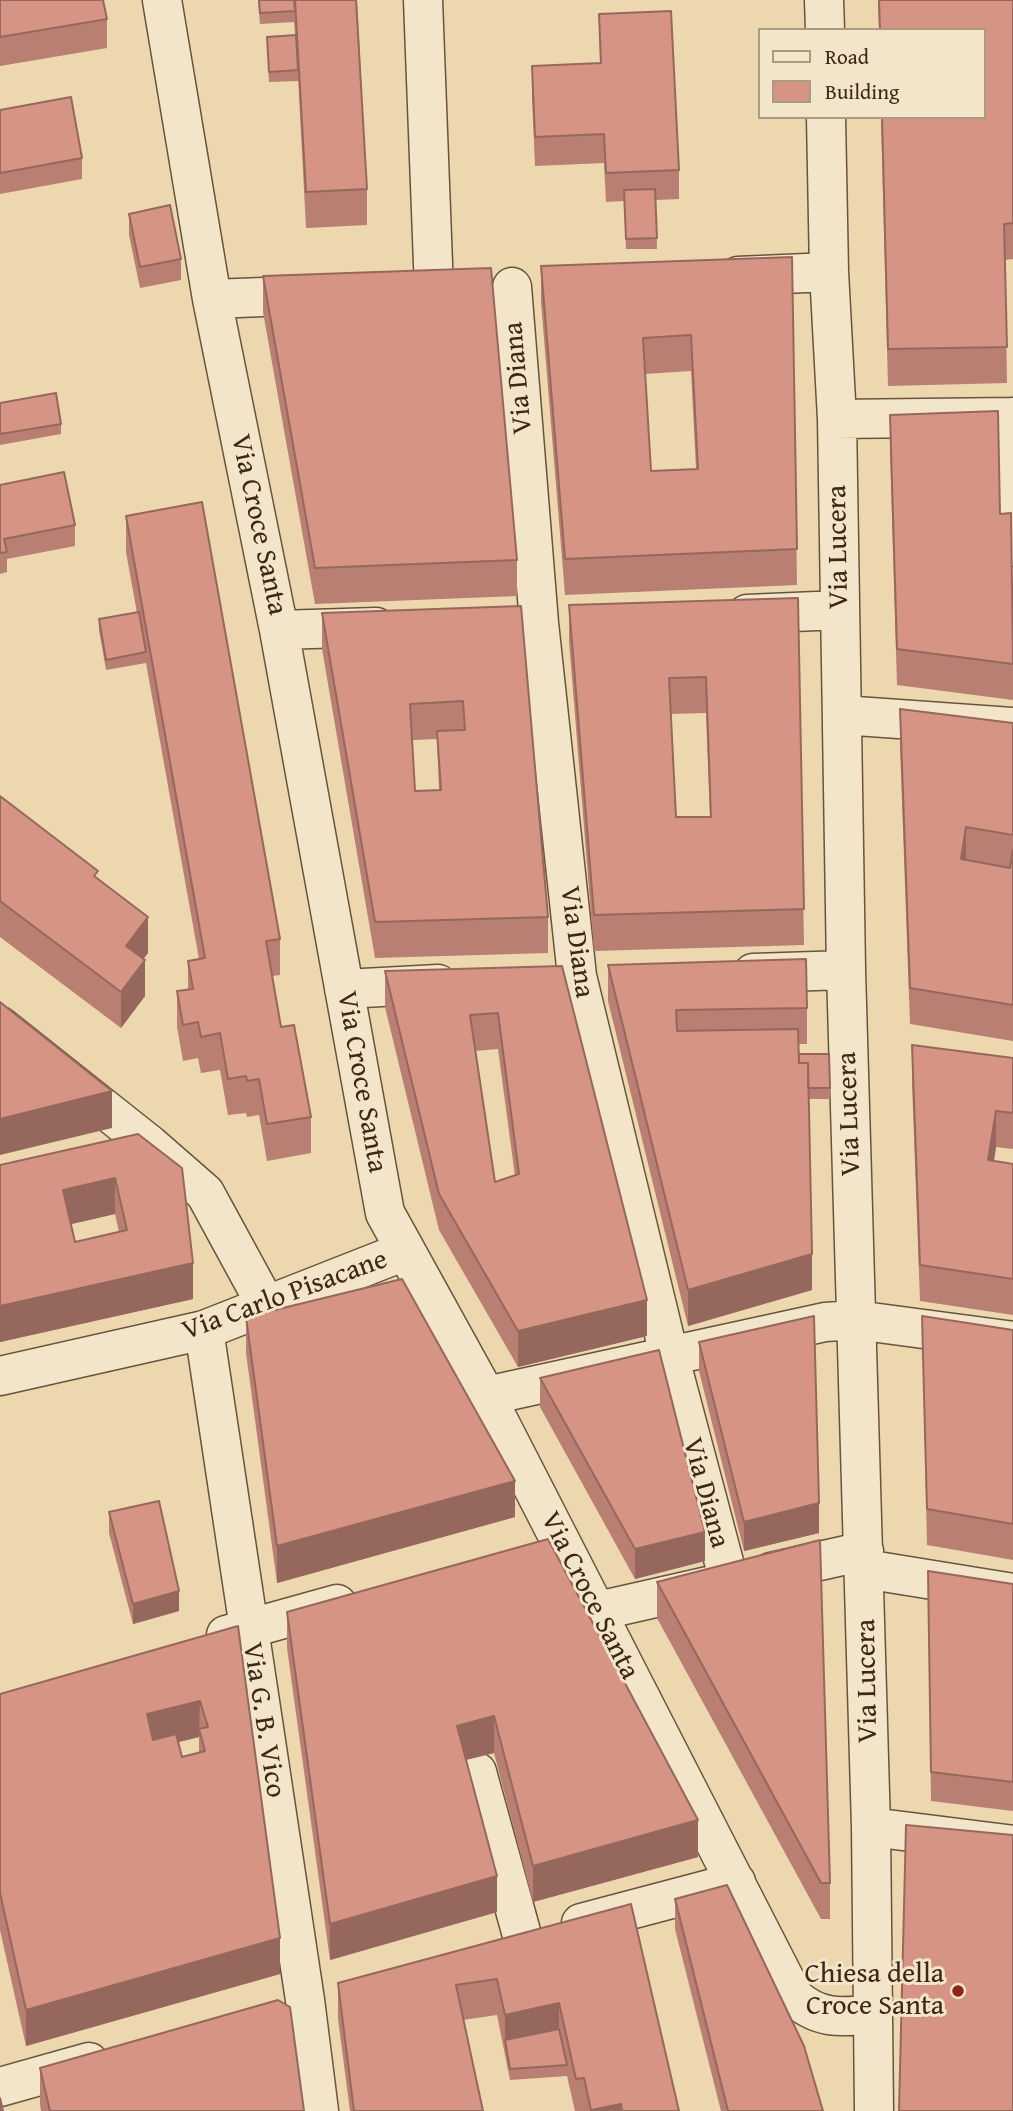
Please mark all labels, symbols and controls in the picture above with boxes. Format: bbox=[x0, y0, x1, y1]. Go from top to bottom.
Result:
legend bbox=[758, 28, 985, 119]
text: Road bbox=[825, 41, 869, 72]
text: Building bbox=[825, 76, 899, 107]
street label: Via Diana bbox=[497, 320, 541, 436]
street label: Via Croce Santa bbox=[222, 432, 294, 618]
street label: Via Lucera bbox=[821, 484, 857, 610]
street label: Via Diana bbox=[552, 884, 600, 1000]
street label: Via Croce Santa bbox=[329, 989, 393, 1175]
street label: Via Lucera bbox=[831, 1051, 869, 1177]
street label: Via Carlo Pisacane bbox=[178, 1243, 392, 1349]
street label: Via Diana bbox=[674, 1434, 736, 1552]
street label: Via Croce Santa bbox=[532, 1507, 646, 1685]
street label: Via Lucera bbox=[850, 1618, 886, 1744]
street label: Via G. B. Vico bbox=[234, 1640, 292, 1800]
place label: Chiesa della Croce Santa bbox=[805, 1958, 944, 2024]
marker: Chiesa della Croce Santa bbox=[950, 1983, 966, 1999]

